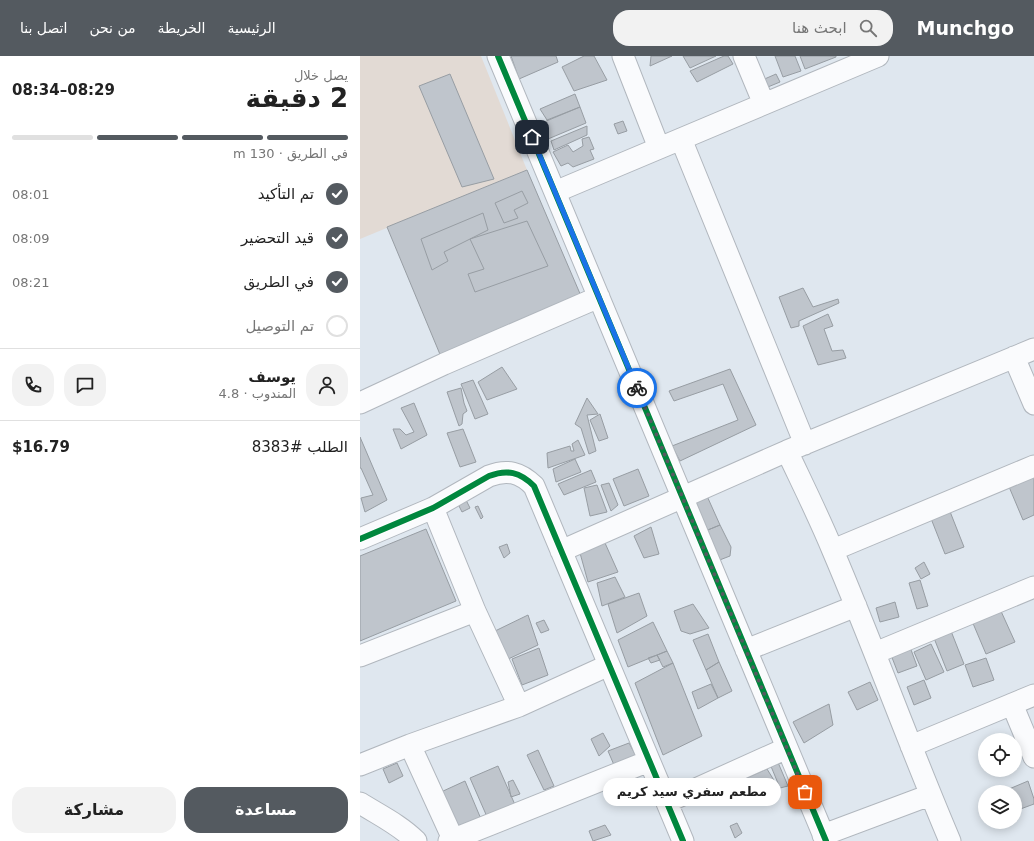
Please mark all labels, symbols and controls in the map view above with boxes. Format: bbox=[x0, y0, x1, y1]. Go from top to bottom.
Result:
search box bbox=[613, 10, 893, 46]
icon: search bbox=[857, 17, 879, 39]
text: Munchgo bbox=[917, 17, 1014, 39]
text: ابحث هنا bbox=[792, 19, 847, 37]
text: اتصل بنا bbox=[20, 20, 67, 36]
text: من نحن bbox=[89, 20, 136, 36]
text: الخريطة bbox=[158, 20, 205, 36]
text: الرئيسية bbox=[227, 20, 276, 36]
text: يصل خلال bbox=[294, 68, 348, 83]
text: 08:29–08:34 bbox=[12, 81, 115, 99]
text: 2 دقيقة bbox=[245, 83, 348, 113]
pin bbox=[515, 120, 549, 154]
icon: home bbox=[521, 126, 543, 148]
text: في الطريق · 130 m bbox=[233, 146, 348, 161]
icon: check bbox=[326, 183, 348, 205]
text: تم التأكيد bbox=[258, 185, 314, 203]
text: 08:01 bbox=[12, 187, 49, 202]
icon: check bbox=[326, 227, 348, 249]
text: قيد التحضير bbox=[241, 229, 314, 247]
text: 08:09 bbox=[12, 231, 49, 246]
icon: check bbox=[326, 271, 348, 293]
text: في الطريق bbox=[244, 273, 314, 291]
text: 08:21 bbox=[12, 275, 49, 290]
text: تم التوصيل bbox=[245, 317, 314, 335]
button: phone bbox=[12, 364, 54, 406]
button: chat bbox=[64, 364, 106, 406]
button: person bbox=[306, 364, 348, 406]
text: يوسف bbox=[248, 368, 296, 386]
courier bbox=[617, 368, 657, 408]
icon: bike bbox=[626, 377, 648, 399]
text: المندوب · 4.8 bbox=[219, 386, 296, 401]
text: $16.79 bbox=[12, 438, 70, 456]
text: الطلب #8383 bbox=[252, 438, 348, 456]
map controls bbox=[978, 733, 1022, 829]
button: locate bbox=[978, 733, 1022, 777]
pin bbox=[788, 775, 822, 809]
callout: مطعم سفري سيد كريم bbox=[603, 778, 781, 806]
icon: bag bbox=[794, 781, 816, 803]
text: مطعم سفري سيد كريم bbox=[617, 784, 767, 799]
button: layers bbox=[978, 785, 1022, 829]
button: مشاركة bbox=[12, 787, 176, 833]
button: مساعدة bbox=[184, 787, 348, 833]

